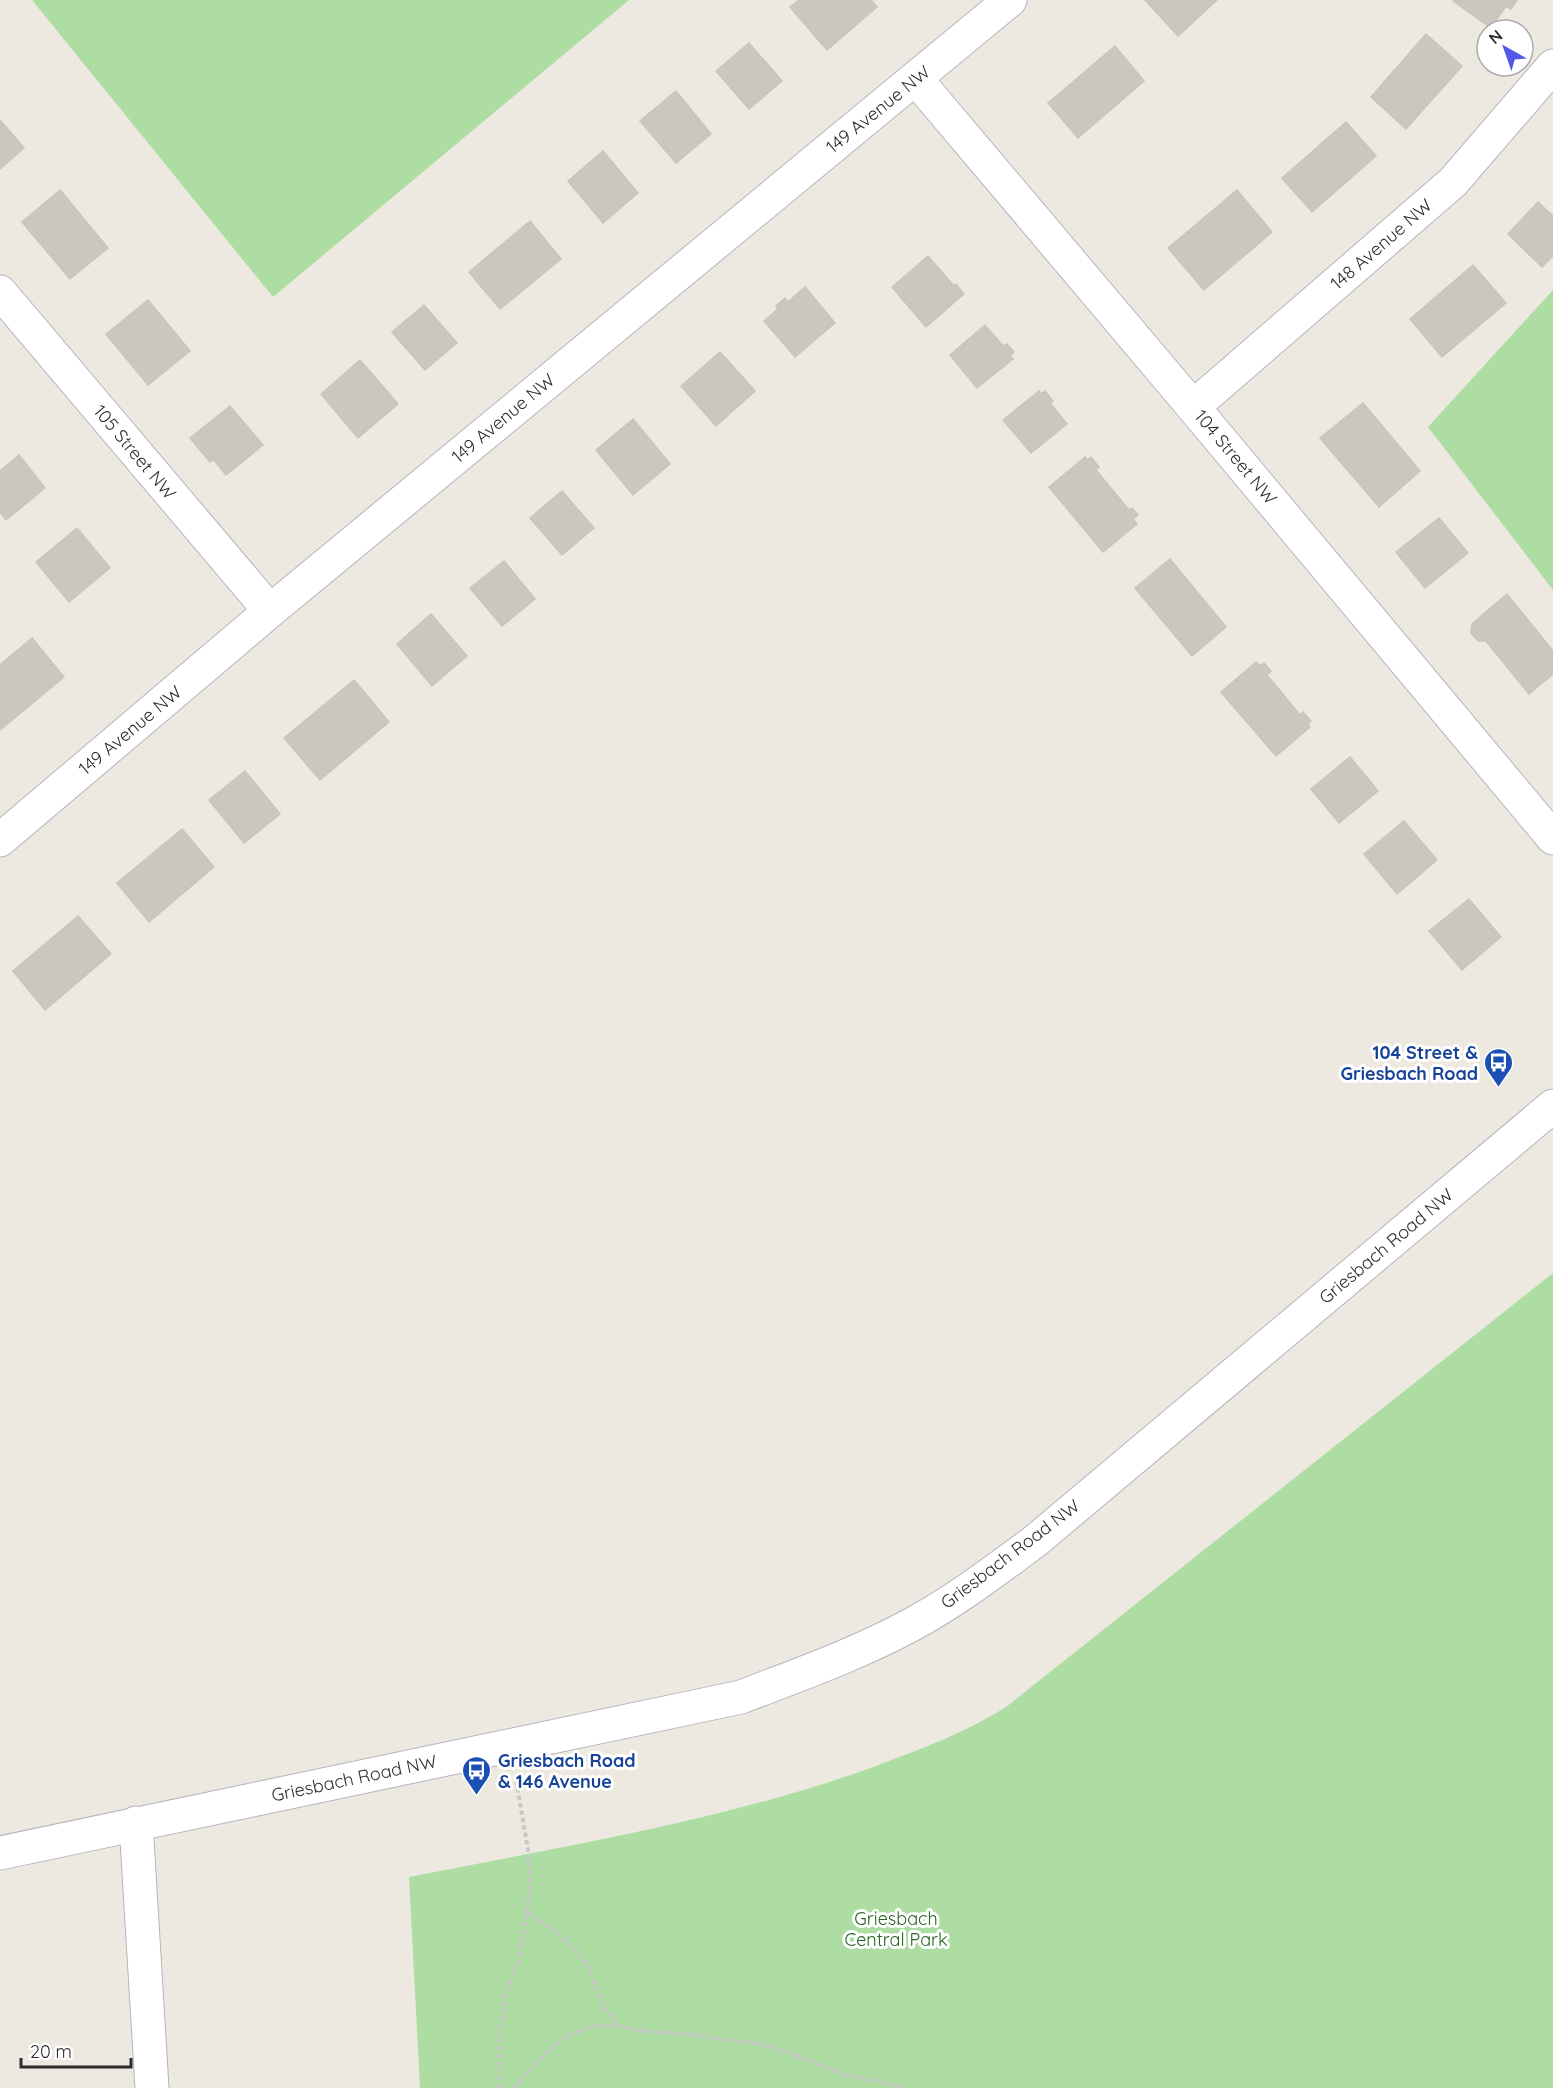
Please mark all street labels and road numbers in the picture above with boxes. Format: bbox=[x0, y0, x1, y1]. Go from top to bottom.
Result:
street label: 149 Avenue NW bbox=[821, 60, 935, 158]
street label: 148 Avenue NW bbox=[1325, 194, 1437, 294]
street label: 149 Avenue NW bbox=[447, 368, 559, 468]
street label: 105 Street NW bbox=[89, 400, 181, 504]
street label: 104 Street NW bbox=[1190, 405, 1282, 509]
street label: 149 Avenue NW bbox=[74, 680, 186, 780]
street label: Griesbach Road NW bbox=[1314, 1183, 1458, 1309]
street label: Griesbach Road NW bbox=[936, 1494, 1084, 1614]
street label: Griesbach Road NW bbox=[269, 1749, 439, 1807]

